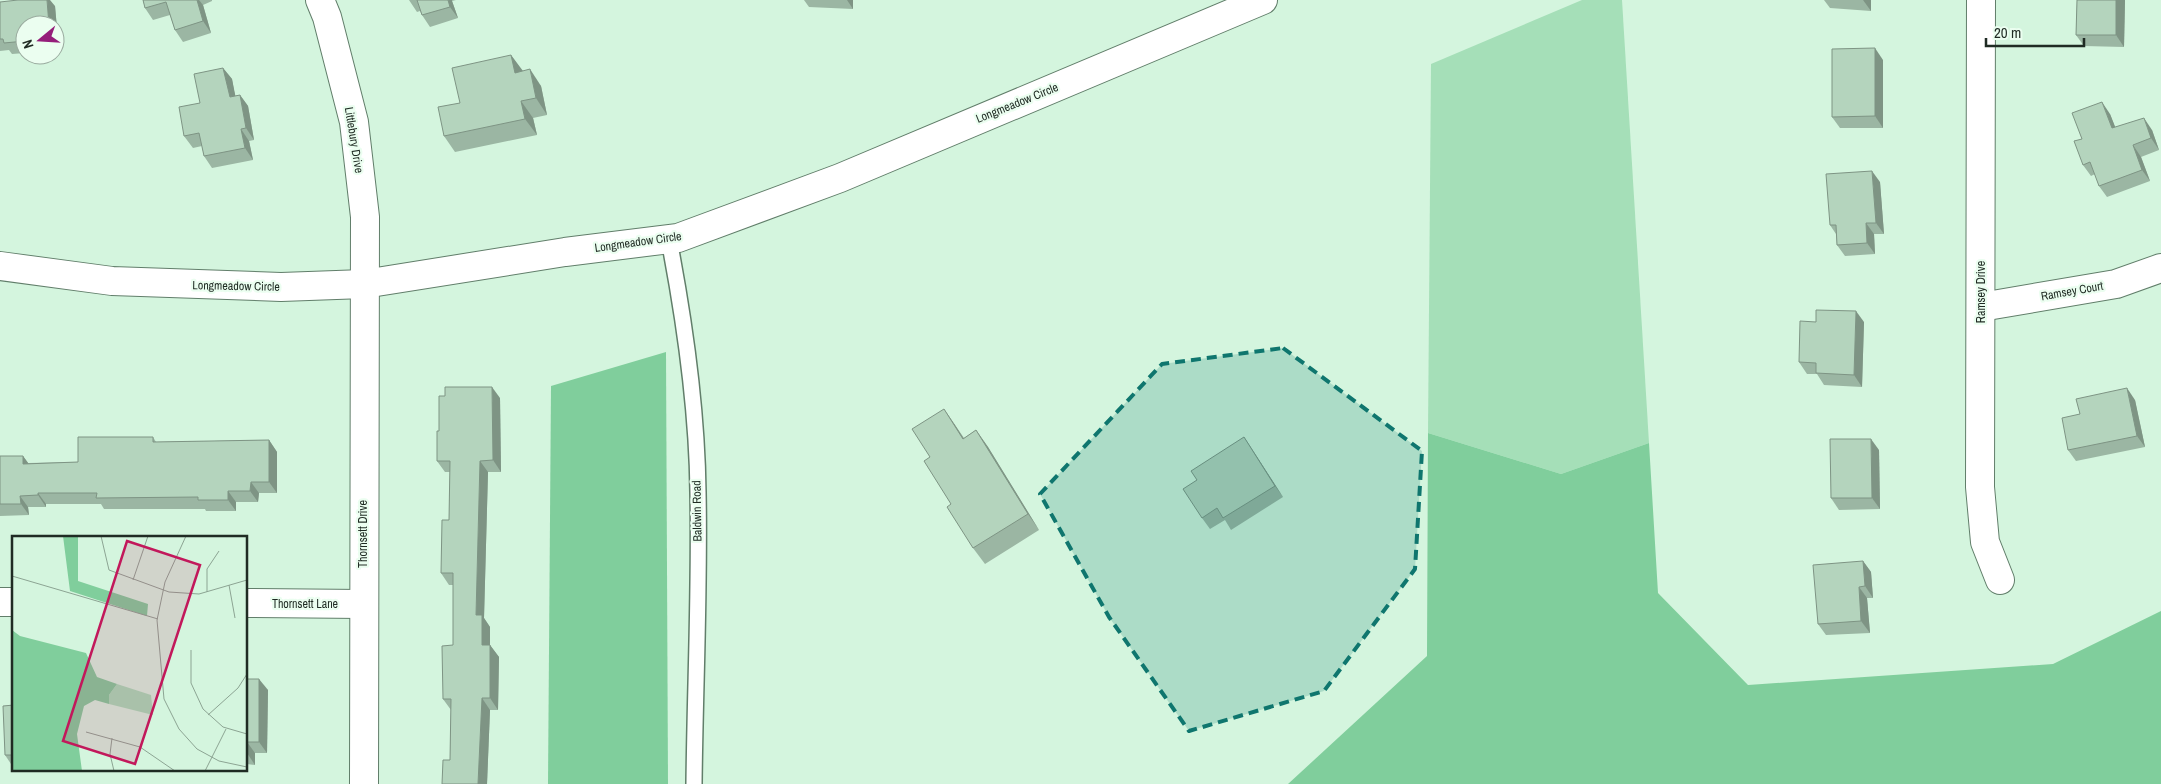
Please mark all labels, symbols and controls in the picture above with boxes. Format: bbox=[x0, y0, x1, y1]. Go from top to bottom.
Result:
north arrow bbox=[15, 15, 65, 65]
scale bar bbox=[1986, 15, 2084, 47]
text: 20 m bbox=[1994, 22, 2021, 43]
text: N bbox=[18, 37, 37, 51]
street label: Longmeadow Circle bbox=[973, 79, 1061, 127]
street label: Littlebury Drive bbox=[341, 106, 367, 174]
street label: Longmeadow Circle bbox=[594, 228, 682, 256]
street label: Ramsey Drive bbox=[1973, 261, 1989, 323]
street label: Longmeadow Circle bbox=[192, 277, 280, 295]
street label: Ramsey Court bbox=[2040, 278, 2105, 304]
street label: Baldwin Road bbox=[688, 480, 706, 542]
street label: Thornsett Drive bbox=[355, 500, 371, 568]
inset map bbox=[12, 536, 248, 772]
street label: Thornsett Lane bbox=[272, 596, 338, 612]

